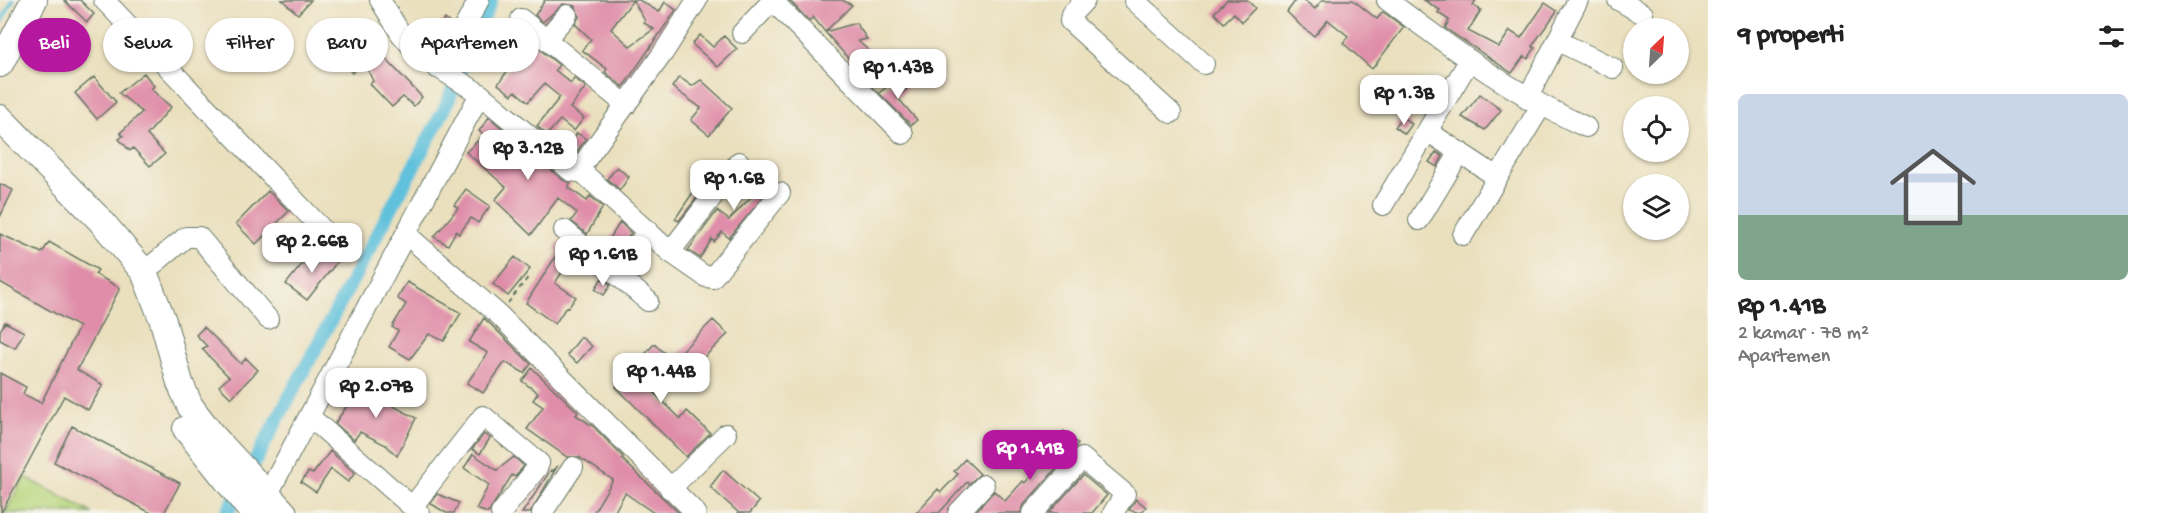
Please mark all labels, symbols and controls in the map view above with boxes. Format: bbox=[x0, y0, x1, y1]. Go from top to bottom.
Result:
chip: Beli bbox=[18, 18, 91, 72]
chip: Sewa bbox=[103, 18, 193, 72]
chip: Filter bbox=[205, 18, 294, 72]
chip: Baru bbox=[306, 18, 388, 72]
chip: Apartemen bbox=[400, 18, 539, 72]
north arrow bbox=[1623, 18, 1689, 84]
map controls bbox=[1623, 18, 1689, 240]
icon: filters bbox=[2095, 20, 2128, 53]
text: 9 properti bbox=[1738, 21, 1844, 52]
pin: Rp 1.43B bbox=[836, 49, 960, 100]
text: Rp 1.43B bbox=[863, 57, 933, 80]
pin: Rp 1.3B bbox=[1349, 75, 1459, 126]
text: Rp 1.3B bbox=[1374, 83, 1434, 106]
button: locate bbox=[1623, 96, 1689, 162]
pin: Rp 3.12B bbox=[466, 130, 590, 181]
icon: home bbox=[1879, 133, 1987, 241]
text: Rp 3.12B bbox=[493, 138, 563, 161]
pin: Rp 1.6B bbox=[679, 160, 789, 211]
text: Rp 1.6B bbox=[704, 168, 764, 191]
button: layers bbox=[1623, 174, 1689, 240]
pin: Rp 2.66B bbox=[250, 223, 374, 274]
text: Rp 2.66B bbox=[276, 231, 348, 254]
pin: Rp 1.61B bbox=[541, 236, 665, 287]
text: Rp 1.61B bbox=[569, 244, 637, 267]
text: Rp 1.41B bbox=[1738, 292, 1825, 323]
text: 2 kamar · 78 m² bbox=[1738, 323, 1869, 346]
text: Apartemen bbox=[1738, 346, 1830, 369]
pin: Rp 1.44B bbox=[599, 353, 723, 404]
text: Rp 1.44B bbox=[627, 361, 695, 384]
pin: Rp 2.07B bbox=[314, 368, 438, 419]
text: Rp 2.07B bbox=[339, 376, 413, 399]
pin: Rp 1.41B bbox=[968, 430, 1092, 481]
text: Rp 1.41B bbox=[996, 438, 1064, 461]

